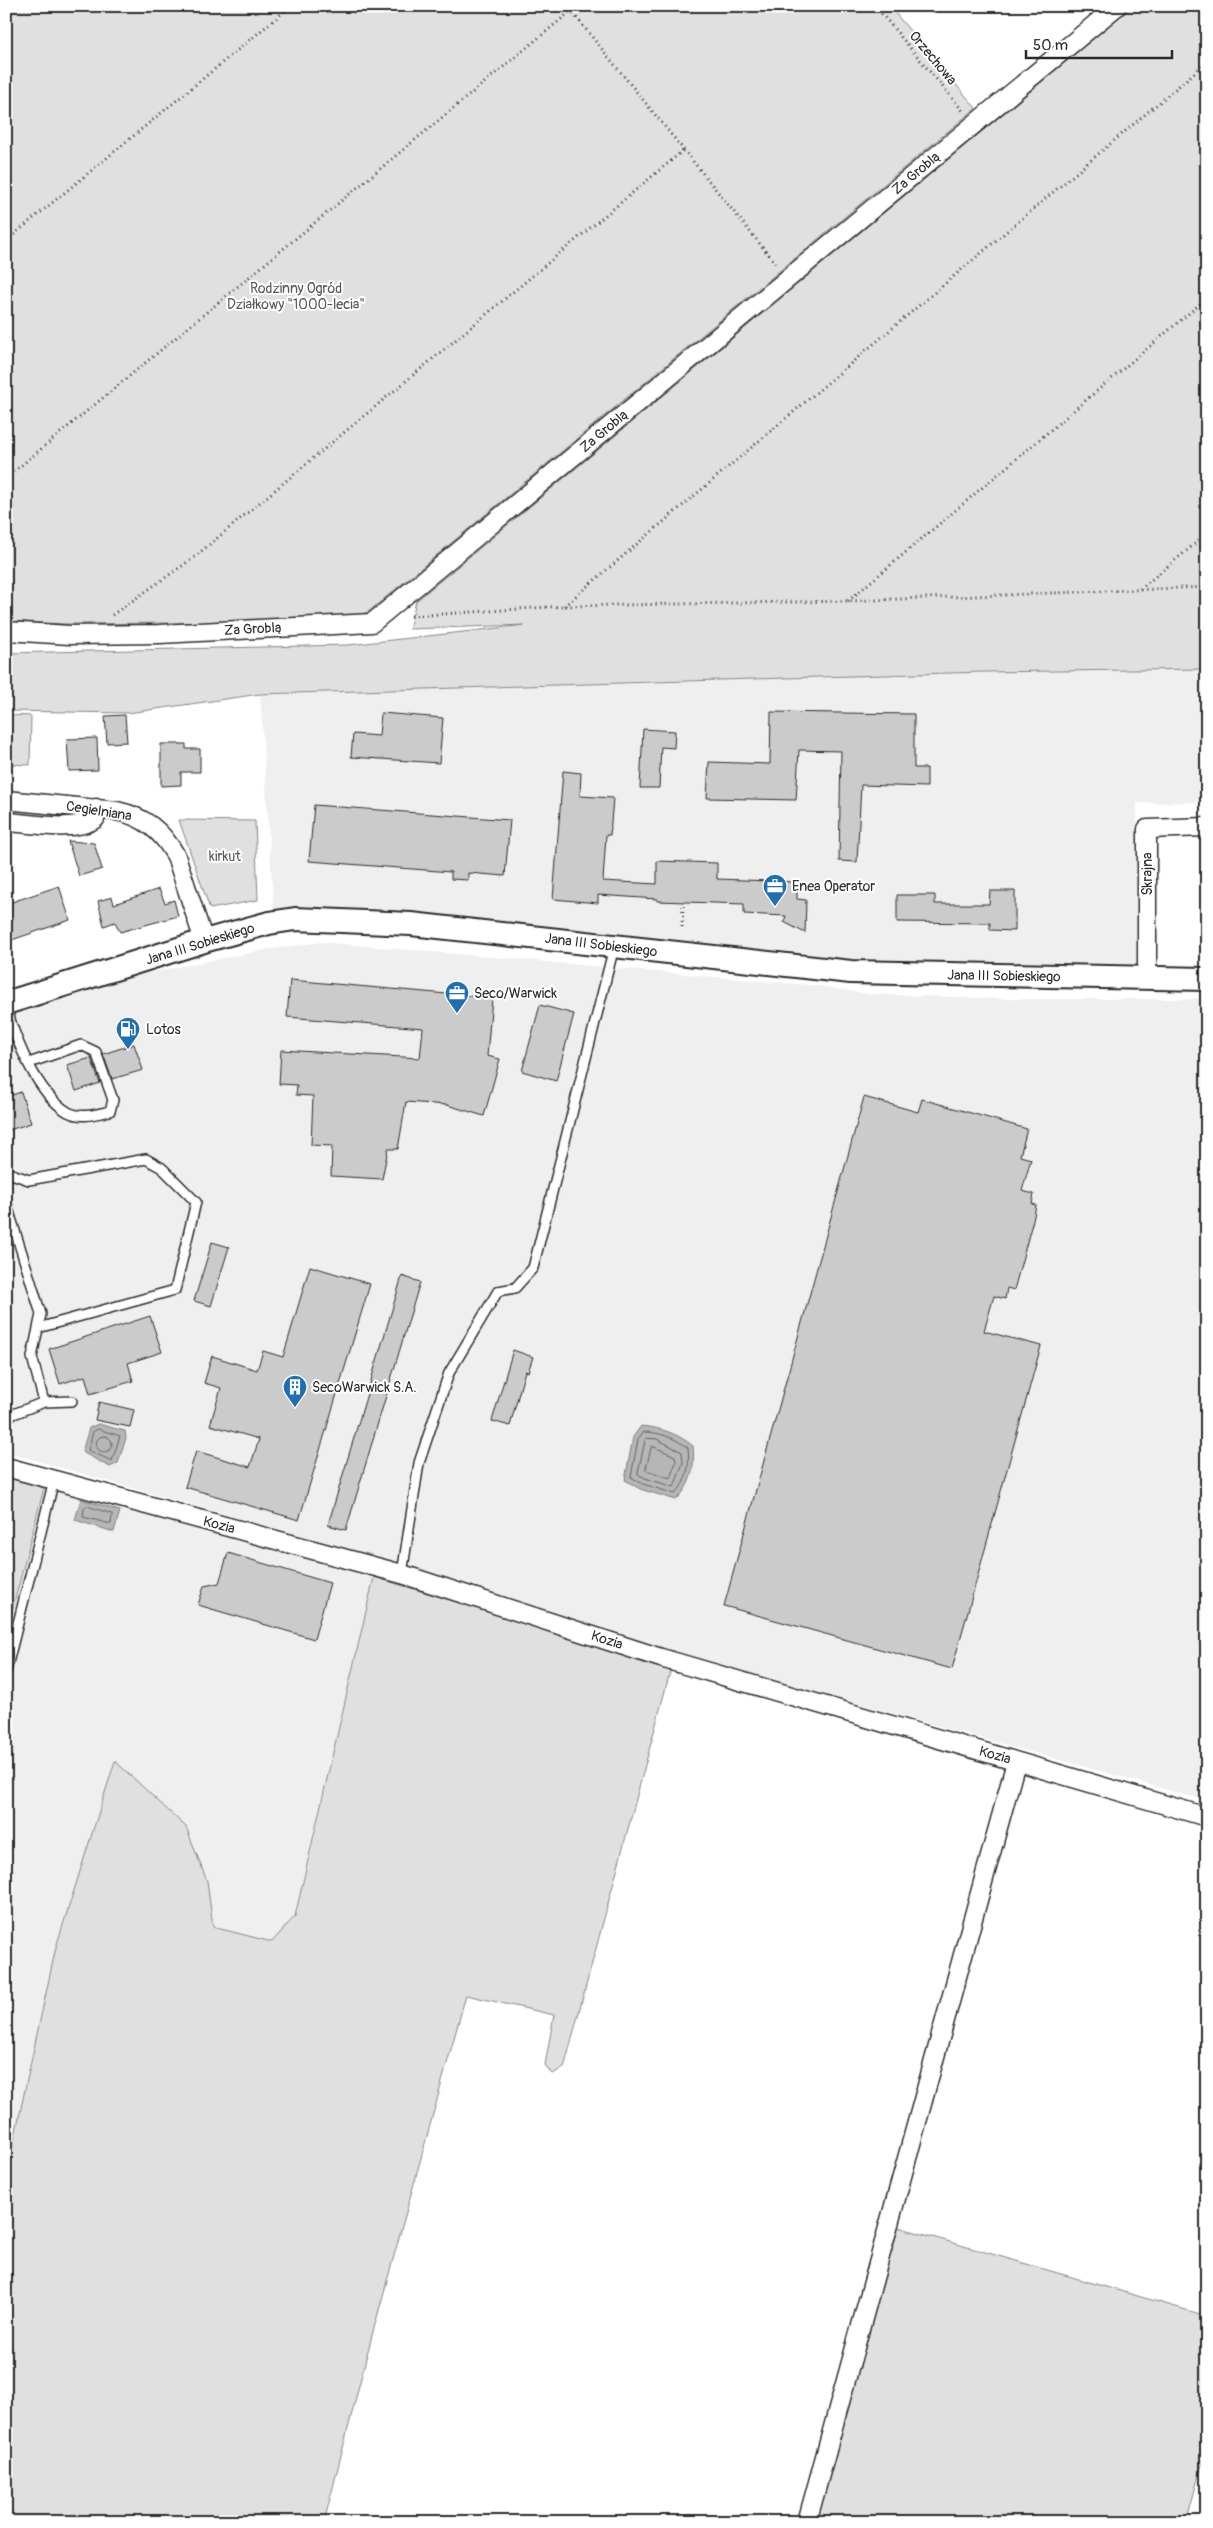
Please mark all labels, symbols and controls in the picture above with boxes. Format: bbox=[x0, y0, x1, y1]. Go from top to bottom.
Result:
street label: Orzechowa bbox=[906, 28, 960, 88]
scale bar bbox=[1026, 28, 1172, 60]
text: 50 m bbox=[1033, 36, 1068, 55]
street label: Za Groblą bbox=[888, 148, 944, 198]
park label: Rodzinny Ogród Działkowy "1000-lecia" bbox=[227, 280, 365, 313]
street label: Za Groblą bbox=[576, 406, 632, 456]
street label: Za Groblą bbox=[224, 619, 282, 639]
street label: Cegielniana bbox=[65, 797, 133, 825]
park label: kirkut bbox=[209, 848, 241, 865]
street label: Skrajna bbox=[1139, 852, 1156, 896]
office icon: Enea Operator bbox=[762, 873, 788, 907]
place label: Enea Operator bbox=[792, 878, 875, 895]
street label: Jana III Sobieskiego bbox=[143, 919, 257, 969]
street label: Jana III Sobieskiego bbox=[544, 930, 659, 960]
street label: Jana III Sobieskiego bbox=[947, 967, 1061, 985]
office icon: Seco/Warwick bbox=[444, 980, 470, 1014]
place label: Seco/Warwick bbox=[474, 985, 557, 1002]
fuel station icon: Lotos bbox=[115, 1016, 141, 1050]
place label: Lotos bbox=[146, 1021, 182, 1038]
building icon: SecoWarwick S.A. bbox=[282, 1374, 308, 1408]
place label: SecoWarwick S.A. bbox=[312, 1379, 416, 1396]
street label: Kozia bbox=[201, 1513, 237, 1537]
street label: Kozia bbox=[589, 1627, 625, 1653]
street label: Kozia bbox=[977, 1742, 1013, 1768]

